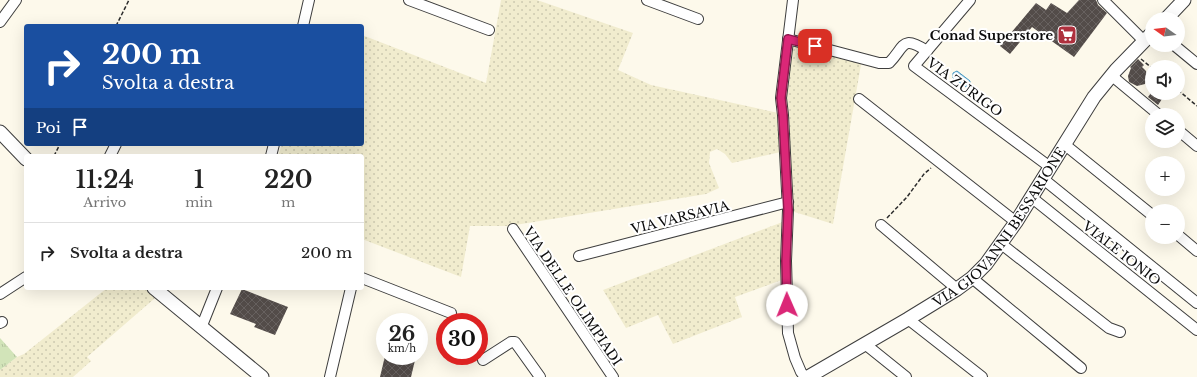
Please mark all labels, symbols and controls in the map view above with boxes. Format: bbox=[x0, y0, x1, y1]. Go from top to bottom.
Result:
north arrow bbox=[1145, 12, 1185, 52]
map controls bbox=[1145, 12, 1185, 244]
supermarket icon: Conad Superstore bbox=[1056, 24, 1078, 46]
place label: Conad Superstore bbox=[930, 27, 1053, 44]
pin bbox=[798, 29, 832, 63]
icon: arrive bbox=[804, 35, 826, 57]
text: 200 m bbox=[102, 37, 201, 72]
icon: right bbox=[36, 40, 88, 92]
street label: VIA ZURIGO bbox=[923, 54, 1006, 120]
button: sound bbox=[1145, 60, 1185, 100]
text: Svolta a destra bbox=[102, 72, 234, 94]
button: layers bbox=[1145, 108, 1185, 148]
icon: arrive bbox=[69, 116, 91, 138]
text: Poi bbox=[36, 118, 61, 137]
street label: VIA GIOVANNI BESSARIONE bbox=[929, 144, 1070, 311]
button: + bbox=[1145, 156, 1185, 196]
text: 11:24 bbox=[75, 165, 134, 194]
text: 1 bbox=[194, 165, 204, 194]
text: 220 bbox=[264, 165, 313, 194]
text: Arrivo bbox=[83, 194, 126, 211]
text: min bbox=[185, 194, 213, 211]
text: m bbox=[281, 194, 295, 211]
street label: VIA VARSAVIA bbox=[628, 197, 732, 238]
button: − bbox=[1145, 204, 1185, 244]
street label: VIALE IONIO bbox=[1078, 217, 1164, 289]
street label: VIA DELLE OLIMPIADI bbox=[519, 223, 625, 369]
icon: right bbox=[36, 242, 58, 264]
text: Svolta a destra bbox=[70, 243, 183, 262]
text: 200 m bbox=[301, 243, 352, 262]
position arrow bbox=[766, 284, 808, 326]
speed limit sign: 30 bbox=[436, 313, 488, 365]
text: 26 bbox=[389, 322, 415, 346]
text: km/h bbox=[388, 342, 416, 355]

